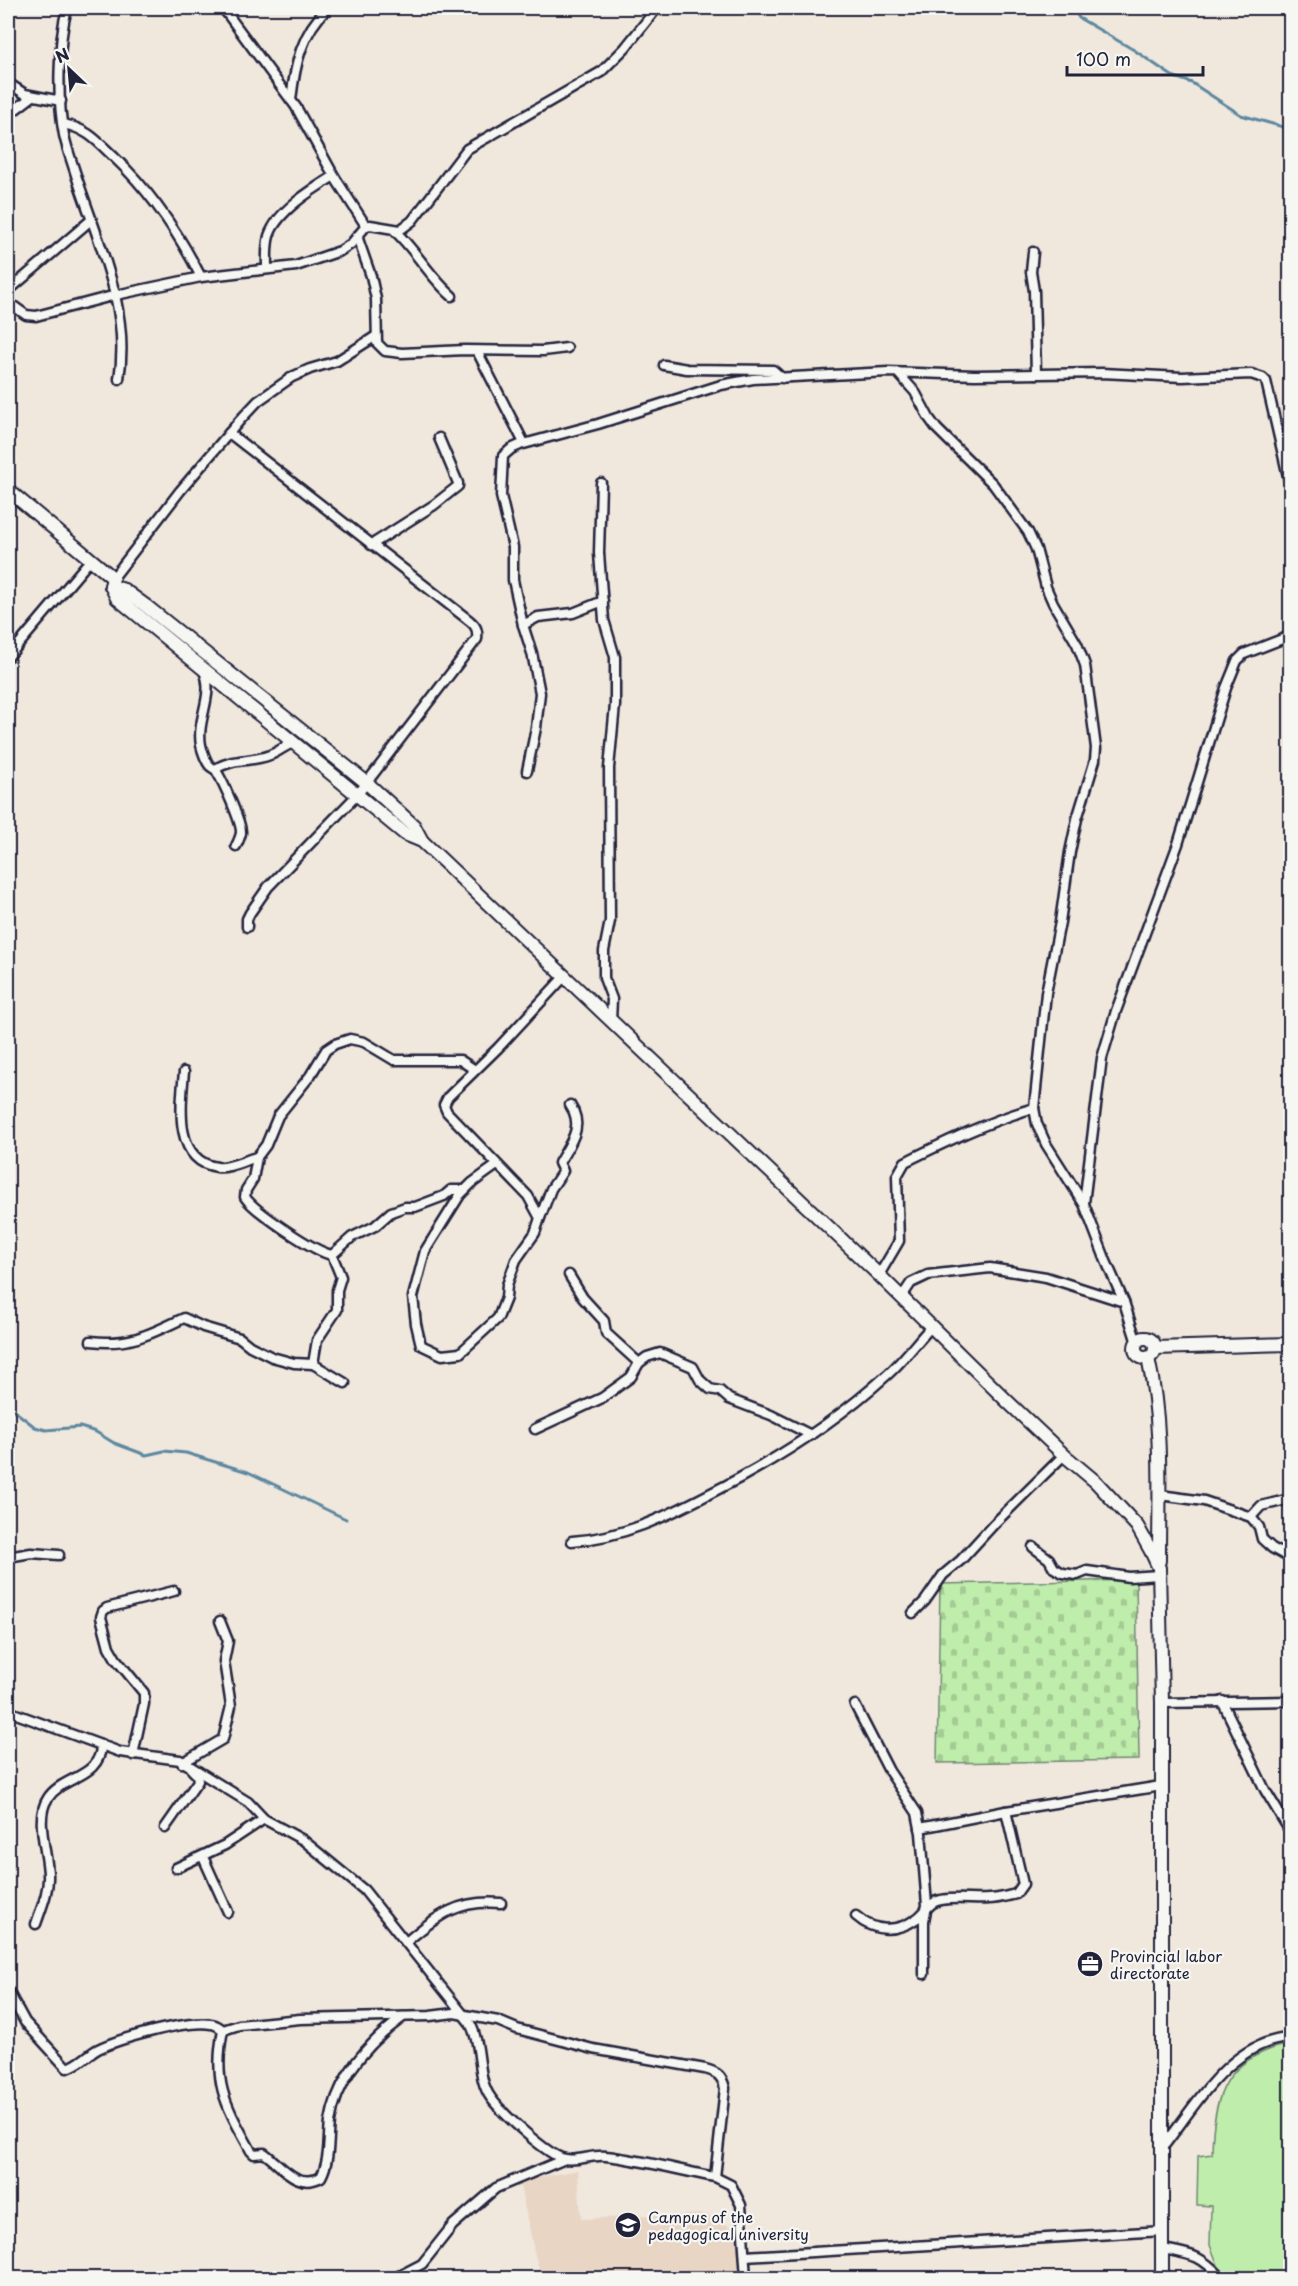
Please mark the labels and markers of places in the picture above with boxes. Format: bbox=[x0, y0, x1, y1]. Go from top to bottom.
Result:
place label: Provincial labor directorate bbox=[1110, 1944, 1222, 1984]
office icon: Provincial labor directorate bbox=[1075, 1949, 1105, 1979]
place label: Campus of the pedagogical university bbox=[648, 2205, 809, 2245]
school or university icon: Campus of the pedagogical university bbox=[613, 2210, 643, 2240]

